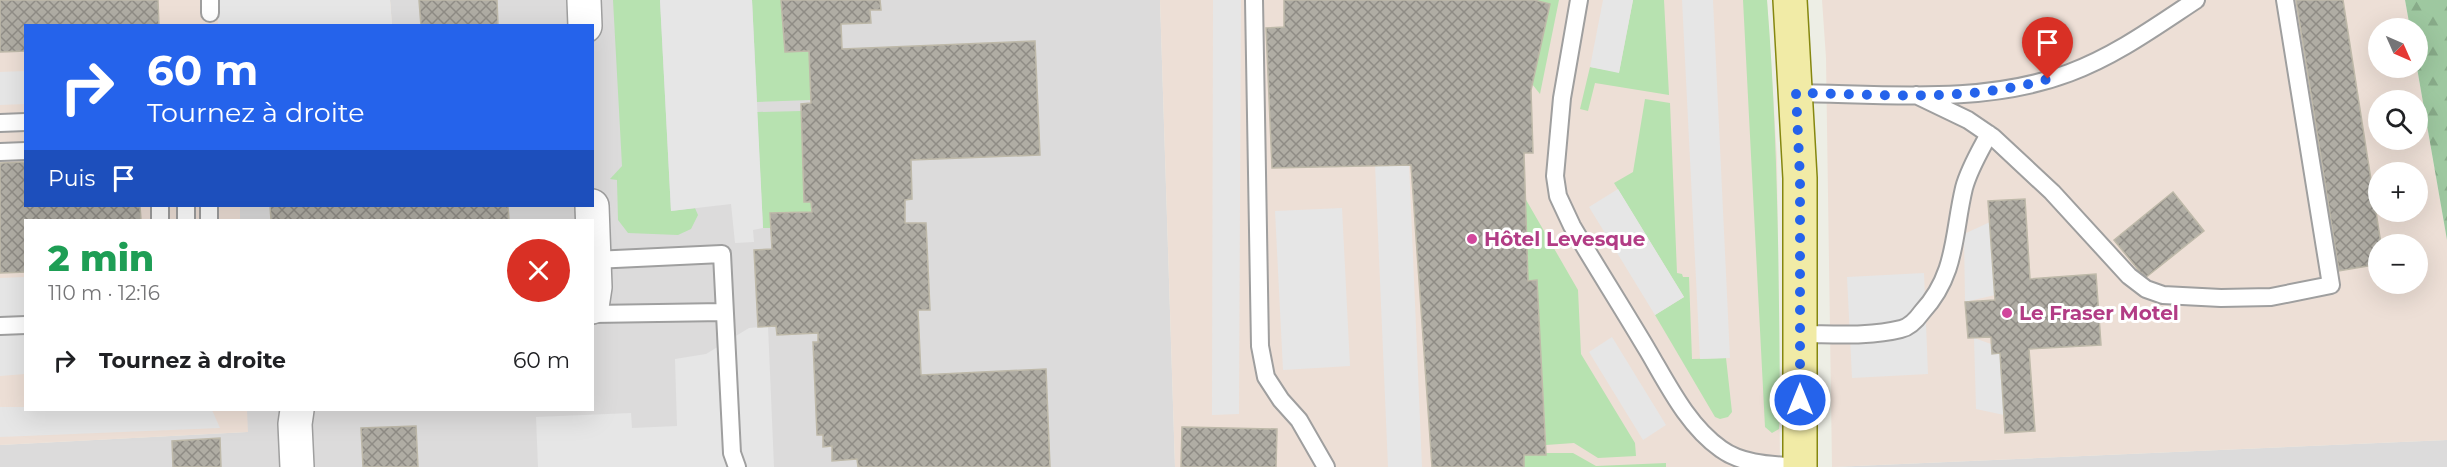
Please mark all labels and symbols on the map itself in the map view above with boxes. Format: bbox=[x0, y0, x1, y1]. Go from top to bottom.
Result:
pin bbox=[2022, 17, 2073, 79]
north arrow bbox=[2368, 18, 2428, 78]
place label: Hôtel Levesque bbox=[1484, 227, 1645, 251]
marker: Hôtel Levesque bbox=[1465, 232, 1479, 246]
place label: Le Fraser Motel bbox=[2019, 301, 2179, 325]
marker: Le Fraser Motel bbox=[2000, 306, 2014, 320]
position arrow bbox=[1768, 368, 1832, 432]

